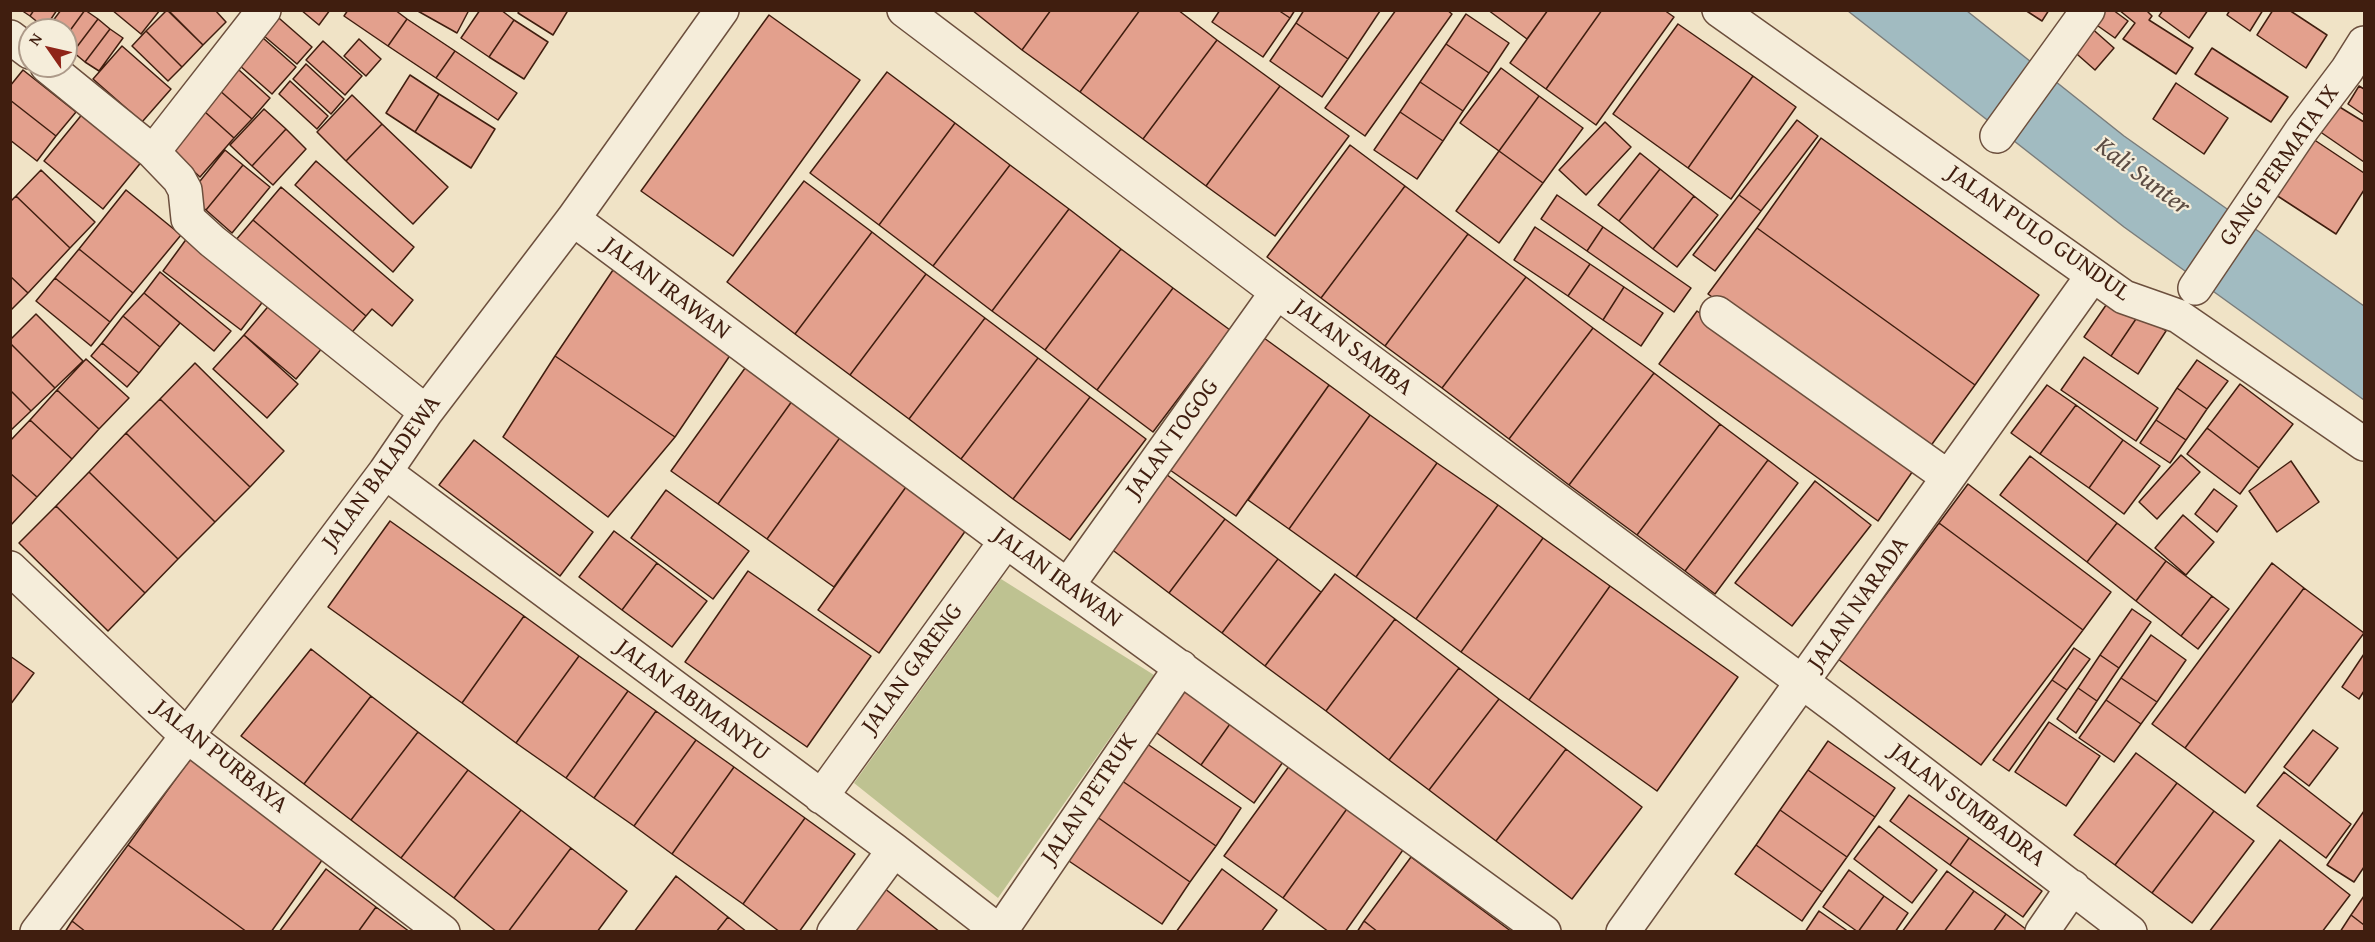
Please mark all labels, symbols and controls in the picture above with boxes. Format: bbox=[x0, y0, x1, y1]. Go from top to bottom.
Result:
north arrow bbox=[18, 18, 78, 78]
text: N bbox=[22, 28, 48, 50]
street label: GANG PERMATA IX bbox=[2214, 80, 2346, 252]
water label: Kali Sunter bbox=[2088, 131, 2196, 223]
street label: JALAN PULO GUNDUL bbox=[1941, 160, 2135, 308]
street label: JALAN IRAWAN bbox=[596, 232, 736, 346]
street label: JALAN SAMBA bbox=[1286, 293, 1418, 403]
street label: JALAN TOGOG bbox=[1120, 374, 1226, 504]
street label: JALAN BALADEWA bbox=[316, 390, 448, 556]
street label: JALAN IRAWAN bbox=[987, 522, 1127, 634]
street label: JALAN NARADA bbox=[1802, 532, 1916, 676]
street label: JALAN GARENG bbox=[856, 598, 970, 740]
street label: JALAN ABIMANYU bbox=[609, 634, 775, 768]
street label: JALAN PURBAYA bbox=[147, 694, 293, 820]
street label: JALAN PETRUK bbox=[1036, 728, 1144, 870]
street label: JALAN SUMBADRA bbox=[1883, 738, 2051, 874]

